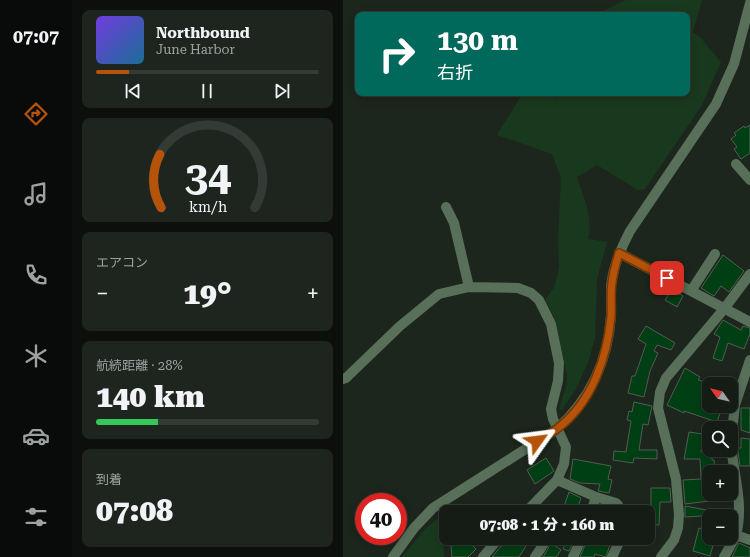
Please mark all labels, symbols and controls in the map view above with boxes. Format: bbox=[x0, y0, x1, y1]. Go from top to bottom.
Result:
text: Northbound bbox=[156, 24, 250, 42]
text: 130 m bbox=[437, 24, 518, 57]
text: 07:07 bbox=[13, 26, 59, 47]
icon: right bbox=[371, 28, 423, 80]
text: June Harbor bbox=[156, 42, 235, 57]
text: 右折 bbox=[437, 62, 473, 83]
icon: previous bbox=[122, 80, 144, 102]
icon: pause bbox=[196, 80, 218, 102]
icon: next bbox=[271, 80, 293, 102]
icon: directions bbox=[22, 100, 50, 128]
text: 34 bbox=[184, 152, 231, 201]
icon: music bbox=[22, 180, 50, 208]
text: km/h bbox=[188, 199, 227, 215]
text: エアコン bbox=[96, 255, 148, 270]
icon: phone bbox=[22, 261, 50, 289]
pin bbox=[650, 261, 684, 295]
icon: arrive bbox=[656, 267, 678, 289]
text: 19° bbox=[183, 276, 232, 311]
text: − bbox=[96, 281, 108, 306]
text: + bbox=[307, 281, 319, 306]
icon: climate bbox=[22, 342, 50, 370]
text: 航続距離 · 28% bbox=[96, 358, 183, 373]
north arrow bbox=[702, 377, 738, 413]
map controls bbox=[702, 377, 738, 545]
text: 140 km bbox=[96, 379, 205, 414]
position arrow bbox=[516, 420, 558, 462]
button: search bbox=[702, 421, 738, 457]
icon: car bbox=[22, 422, 50, 450]
button: + bbox=[702, 465, 738, 501]
text: 到着 bbox=[96, 472, 122, 487]
text: 07:08 bbox=[96, 493, 173, 528]
speed limit sign: 40 bbox=[355, 493, 407, 545]
icon: filters bbox=[22, 503, 50, 531]
button: − bbox=[702, 509, 738, 545]
text: 07:08 · 1 分 · 160 m bbox=[480, 516, 614, 534]

